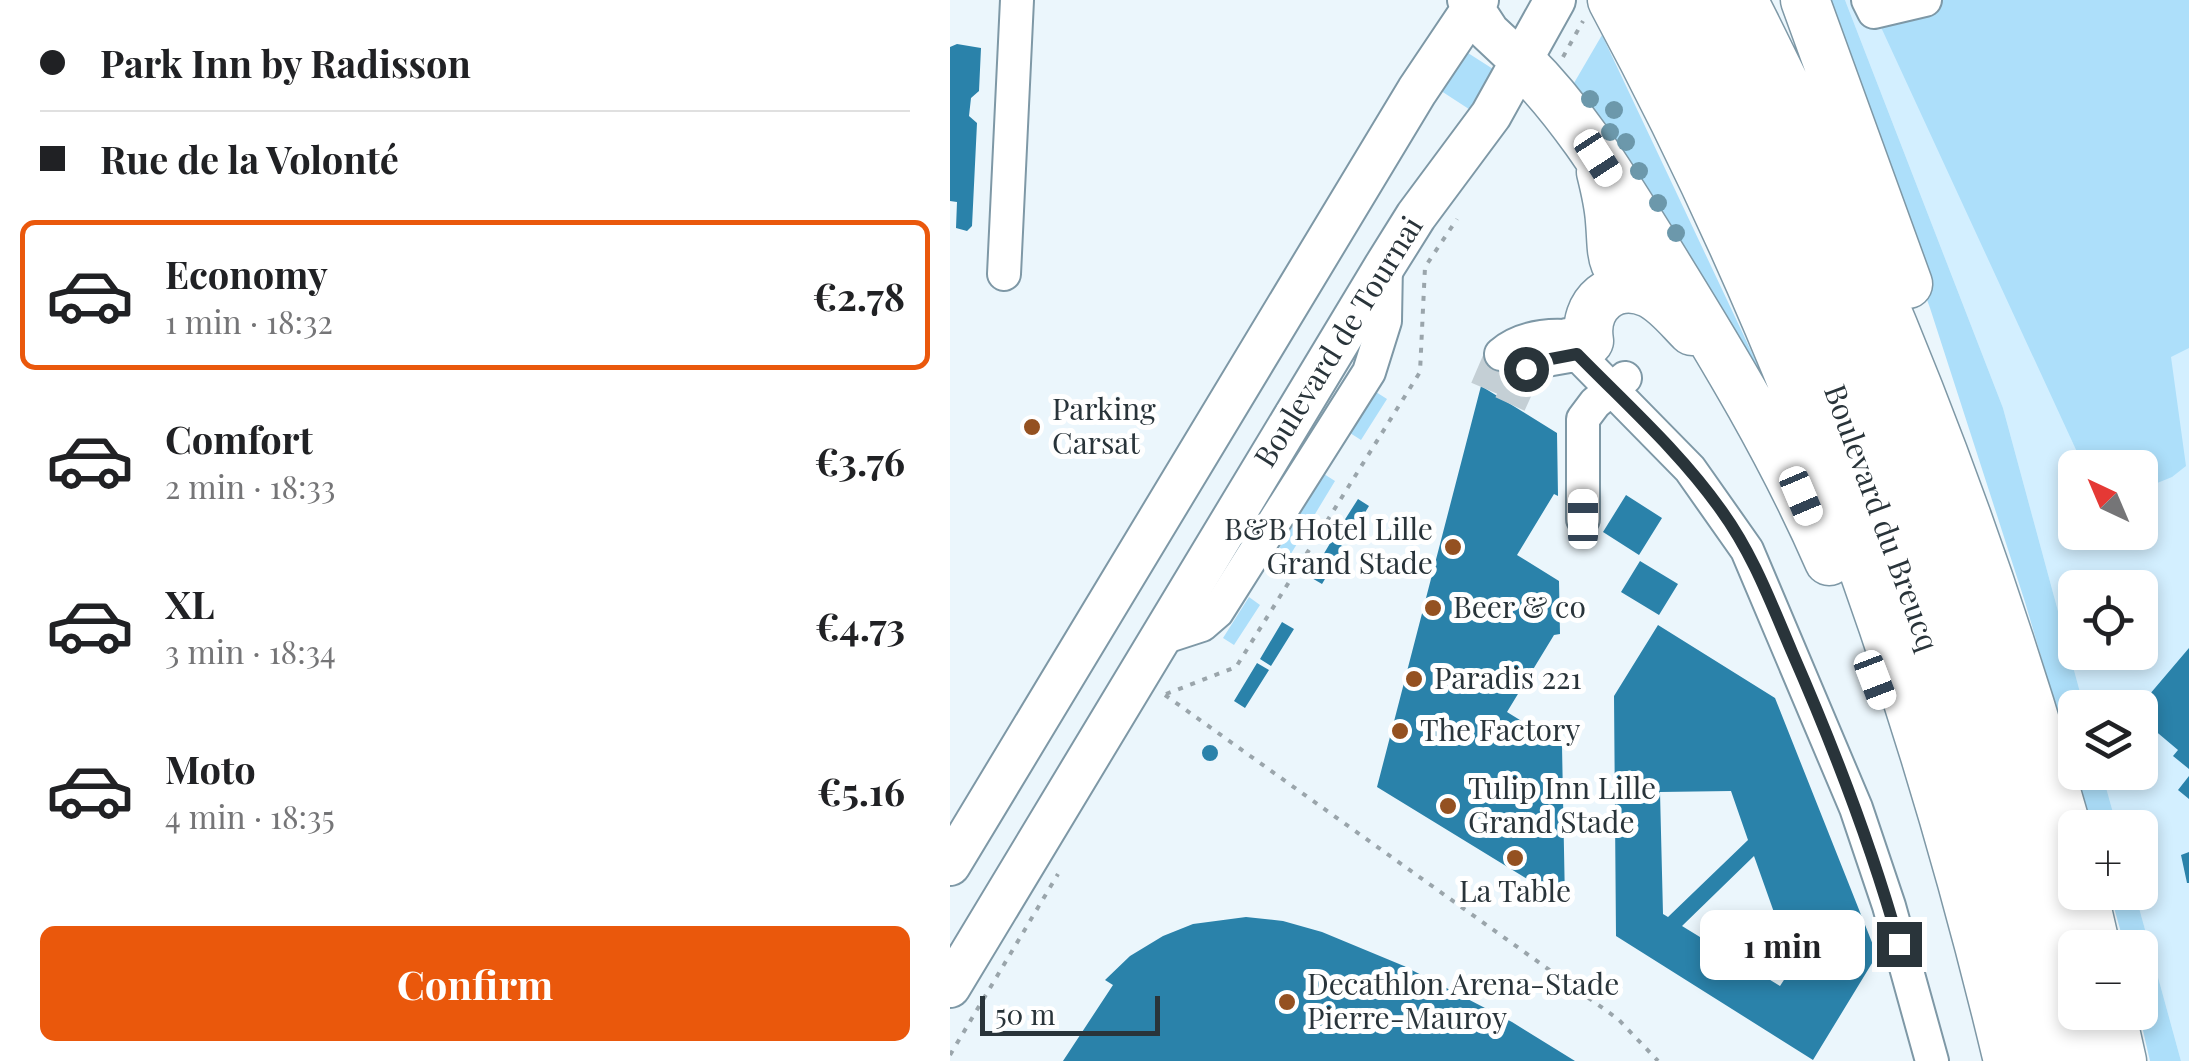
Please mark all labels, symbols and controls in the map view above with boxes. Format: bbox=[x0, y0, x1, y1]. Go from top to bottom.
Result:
text: Park Inn by Radisson bbox=[100, 37, 471, 88]
car bbox=[1569, 125, 1627, 191]
text: Rue de la Volonté bbox=[100, 133, 399, 184]
street label: Boulevard de Tournai bbox=[1244, 208, 1431, 474]
text: Economy bbox=[165, 248, 328, 299]
icon: car bbox=[45, 250, 135, 340]
text: €2.78 bbox=[813, 270, 905, 321]
text: 1 min · 18:32 bbox=[165, 299, 333, 342]
route start bbox=[1504, 347, 1549, 392]
street label: Boulevard du Breucq bbox=[1816, 379, 1950, 656]
place label: Parking Carsat bbox=[1052, 388, 1156, 462]
text: Comfort bbox=[165, 413, 313, 464]
icon: car bbox=[45, 415, 135, 505]
marker: Parking Carsat bbox=[1021, 416, 1043, 438]
text: €3.76 bbox=[815, 435, 905, 486]
north arrow bbox=[2058, 450, 2158, 550]
map controls bbox=[2058, 450, 2158, 1030]
car bbox=[1775, 463, 1827, 529]
text: 2 min · 18:33 bbox=[165, 464, 335, 507]
car bbox=[1568, 489, 1598, 549]
place label: B&B Hotel Lille Grand Stade bbox=[1224, 508, 1433, 582]
marker: B&B Hotel Lille Grand Stade bbox=[1442, 536, 1464, 558]
button: locate bbox=[2058, 570, 2158, 670]
text: XL bbox=[165, 578, 214, 629]
icon: car bbox=[45, 580, 135, 670]
place label: Beer & co bbox=[1453, 586, 1586, 626]
marker: Beer & co bbox=[1422, 597, 1444, 619]
text: €4.73 bbox=[815, 600, 905, 651]
text: 3 min · 18:34 bbox=[165, 629, 336, 672]
car bbox=[1850, 647, 1900, 713]
place label: Paradis 221 bbox=[1434, 657, 1582, 697]
marker: Paradis 221 bbox=[1403, 668, 1425, 690]
button: layers bbox=[2058, 690, 2158, 790]
place label: The Factory bbox=[1420, 709, 1580, 749]
marker: The Factory bbox=[1389, 720, 1411, 742]
text: Moto bbox=[165, 743, 256, 794]
icon: car bbox=[45, 745, 135, 835]
text: €5.16 bbox=[817, 765, 905, 816]
place label: Tulip Inn Lille Grand Stade bbox=[1468, 767, 1656, 841]
text: 4 min · 18:35 bbox=[165, 794, 335, 837]
marker: Tulip Inn Lille Grand Stade bbox=[1437, 795, 1459, 817]
button: + bbox=[2058, 810, 2158, 910]
marker: La Table bbox=[1504, 847, 1526, 869]
place label: La Table bbox=[1459, 870, 1571, 910]
callout: 1 min bbox=[1699, 909, 1864, 979]
route end bbox=[1877, 922, 1922, 967]
text: 1 min bbox=[1743, 923, 1822, 966]
button: Confirm bbox=[40, 926, 910, 1041]
button: − bbox=[2058, 930, 2158, 1030]
place label: Decathlon Arena-Stade Pierre-Mauroy bbox=[1307, 963, 1619, 1037]
scale bar bbox=[980, 991, 1160, 1036]
marker: Decathlon Arena-Stade Pierre-Mauroy bbox=[1276, 991, 1298, 1013]
text: 50 m bbox=[995, 995, 1055, 1032]

